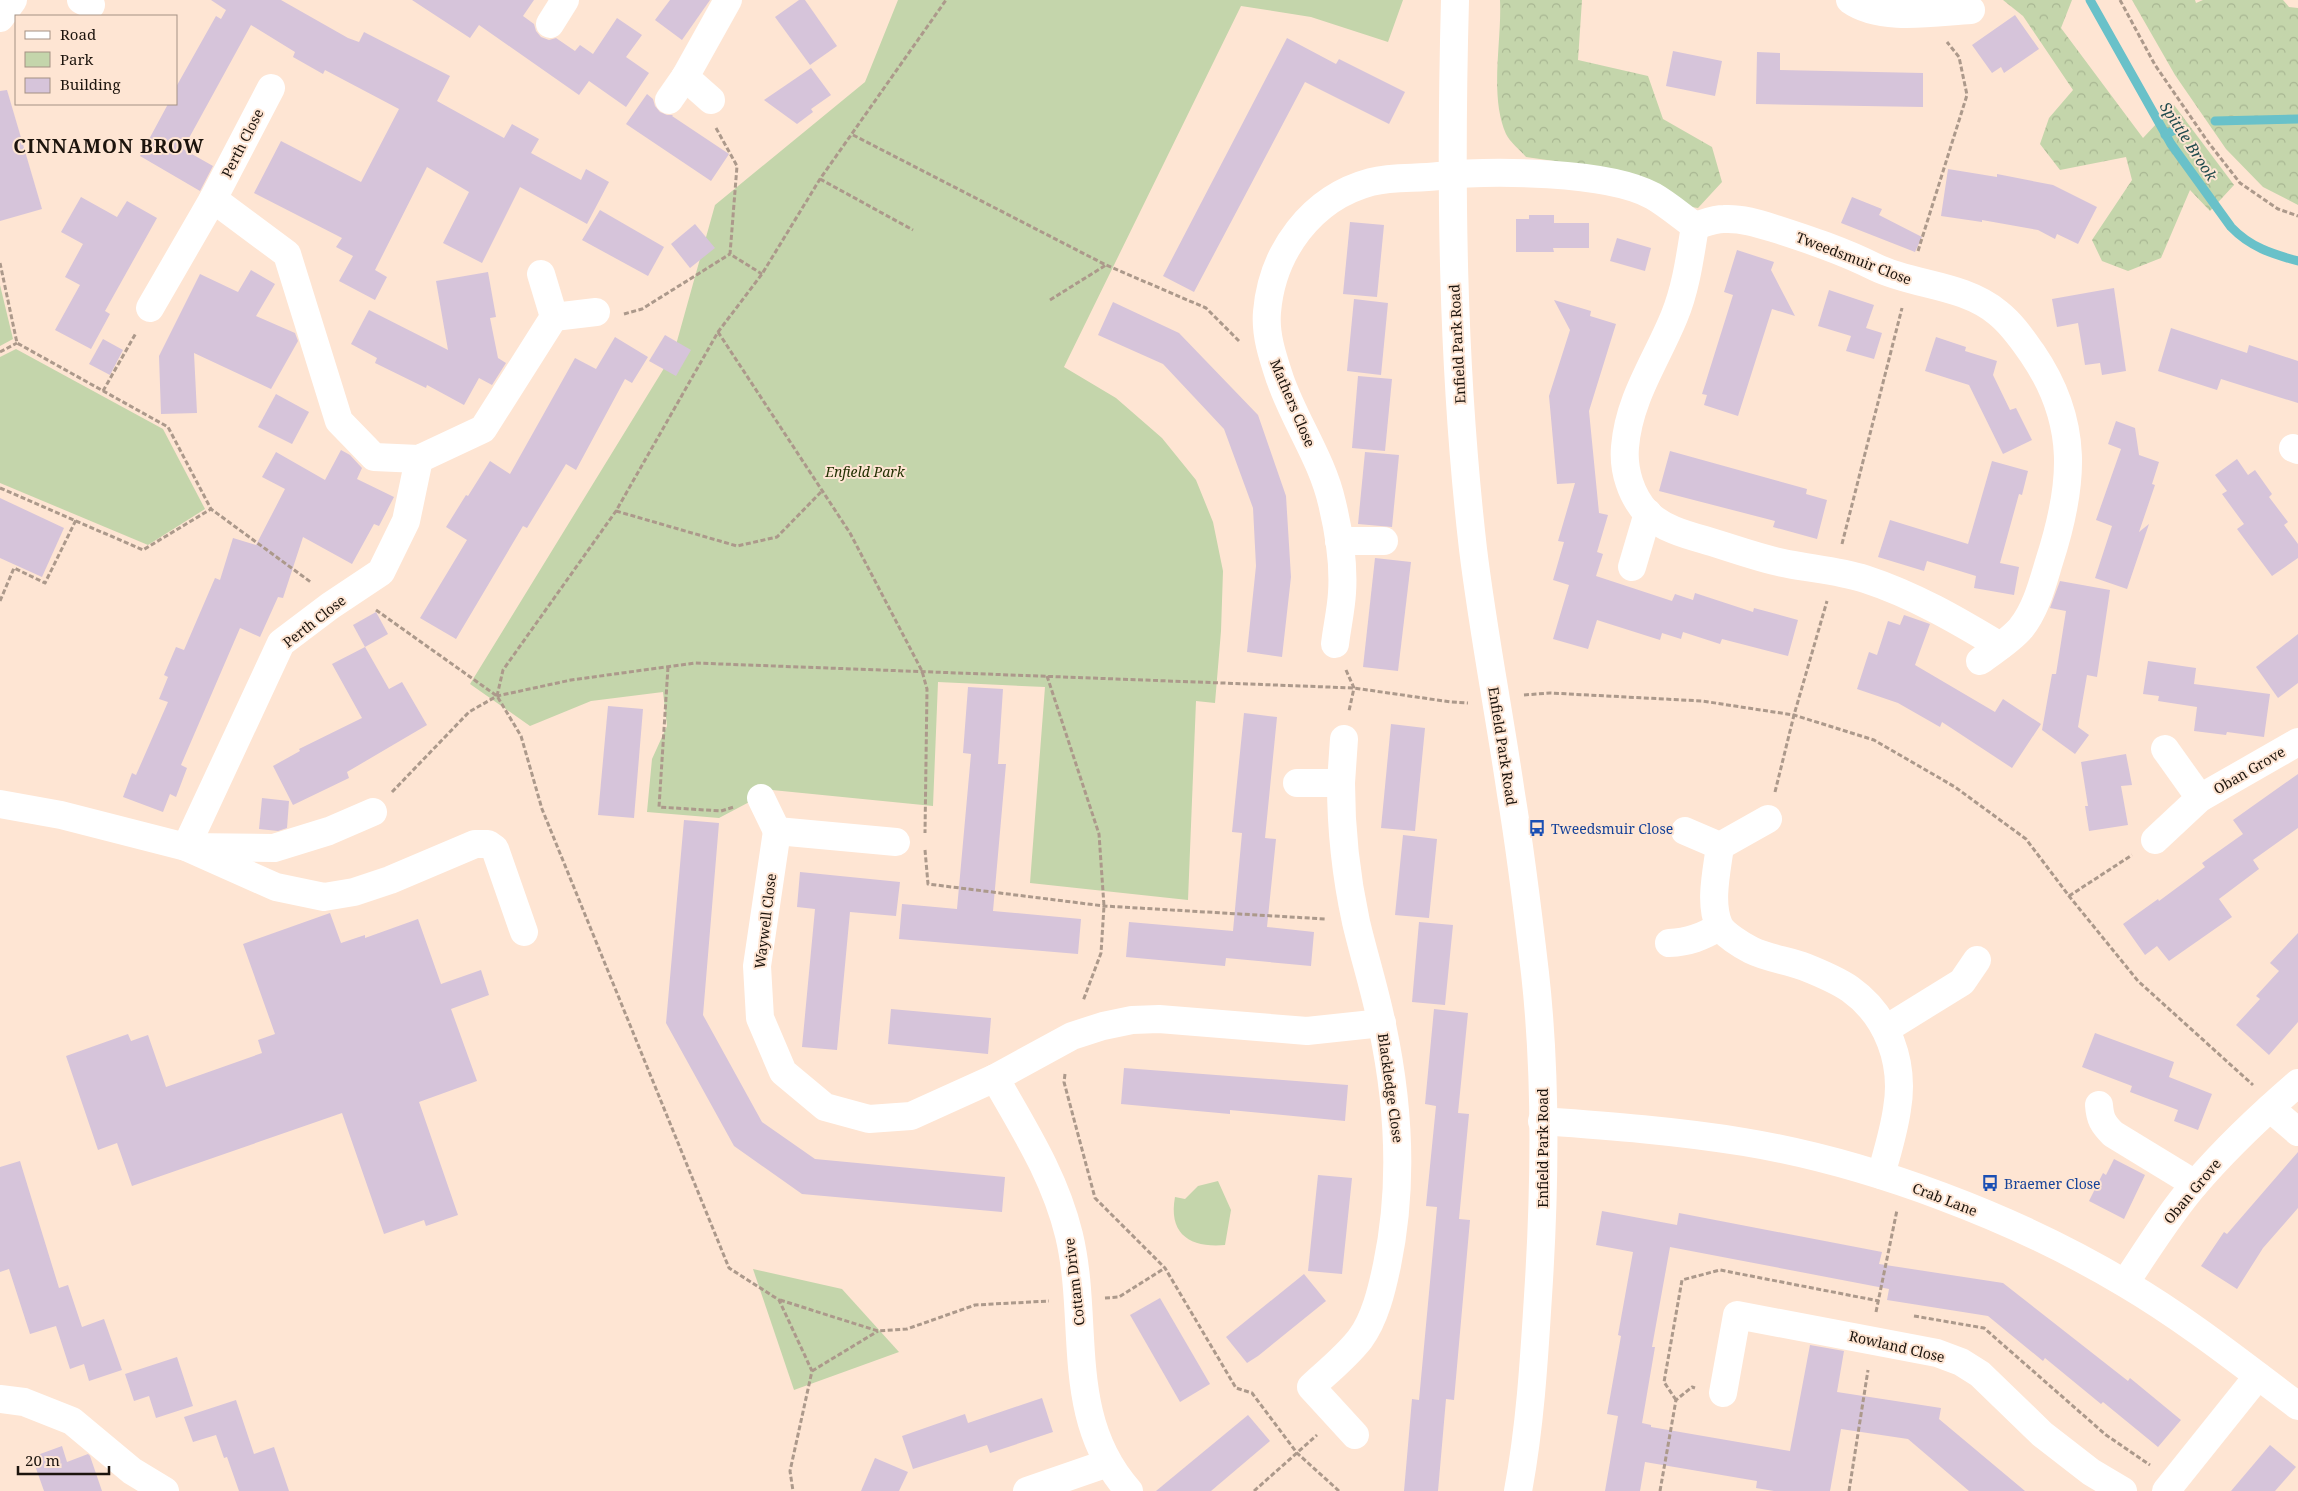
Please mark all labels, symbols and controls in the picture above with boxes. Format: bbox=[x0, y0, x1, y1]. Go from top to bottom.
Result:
legend bbox=[15, 15, 178, 105]
text: Road bbox=[60, 24, 96, 44]
text: Park bbox=[60, 49, 94, 69]
text: Building bbox=[60, 74, 121, 94]
water label: Spittle Brook bbox=[2156, 98, 2222, 185]
street label: Perth Close bbox=[217, 105, 267, 181]
district label: CINNAMON BROW bbox=[13, 133, 205, 159]
street label: Tweedsmuir Close bbox=[1794, 227, 1914, 289]
street label: Enfield Park Road bbox=[1444, 283, 1470, 404]
street label: Mathers Close bbox=[1266, 356, 1320, 450]
park label: Enfield Park bbox=[824, 462, 906, 481]
street label: Perth Close bbox=[279, 590, 349, 652]
street label: Enfield Park Road bbox=[1484, 685, 1522, 807]
street label: Oban Grove bbox=[2210, 742, 2288, 798]
bus stop icon: Tweedsmuir Close bbox=[1527, 818, 1547, 838]
place label: Tweedsmuir Close bbox=[1551, 819, 1673, 838]
street label: Waywell Close bbox=[750, 872, 780, 970]
street label: Blackledge Close bbox=[1374, 1032, 1408, 1144]
street label: Enfield Park Road bbox=[1533, 1088, 1552, 1208]
street label: Oban Grove bbox=[2159, 1154, 2225, 1228]
bus stop icon: Braemer Close bbox=[1980, 1173, 2000, 1193]
place label: Braemer Close bbox=[2004, 1174, 2101, 1193]
street label: Crab Lane bbox=[1910, 1178, 1980, 1220]
street label: Cottam Drive bbox=[1059, 1237, 1089, 1327]
street label: Rowland Close bbox=[1847, 1326, 1947, 1366]
scale bar bbox=[18, 1444, 109, 1476]
text: 20 m bbox=[25, 1450, 60, 1470]

